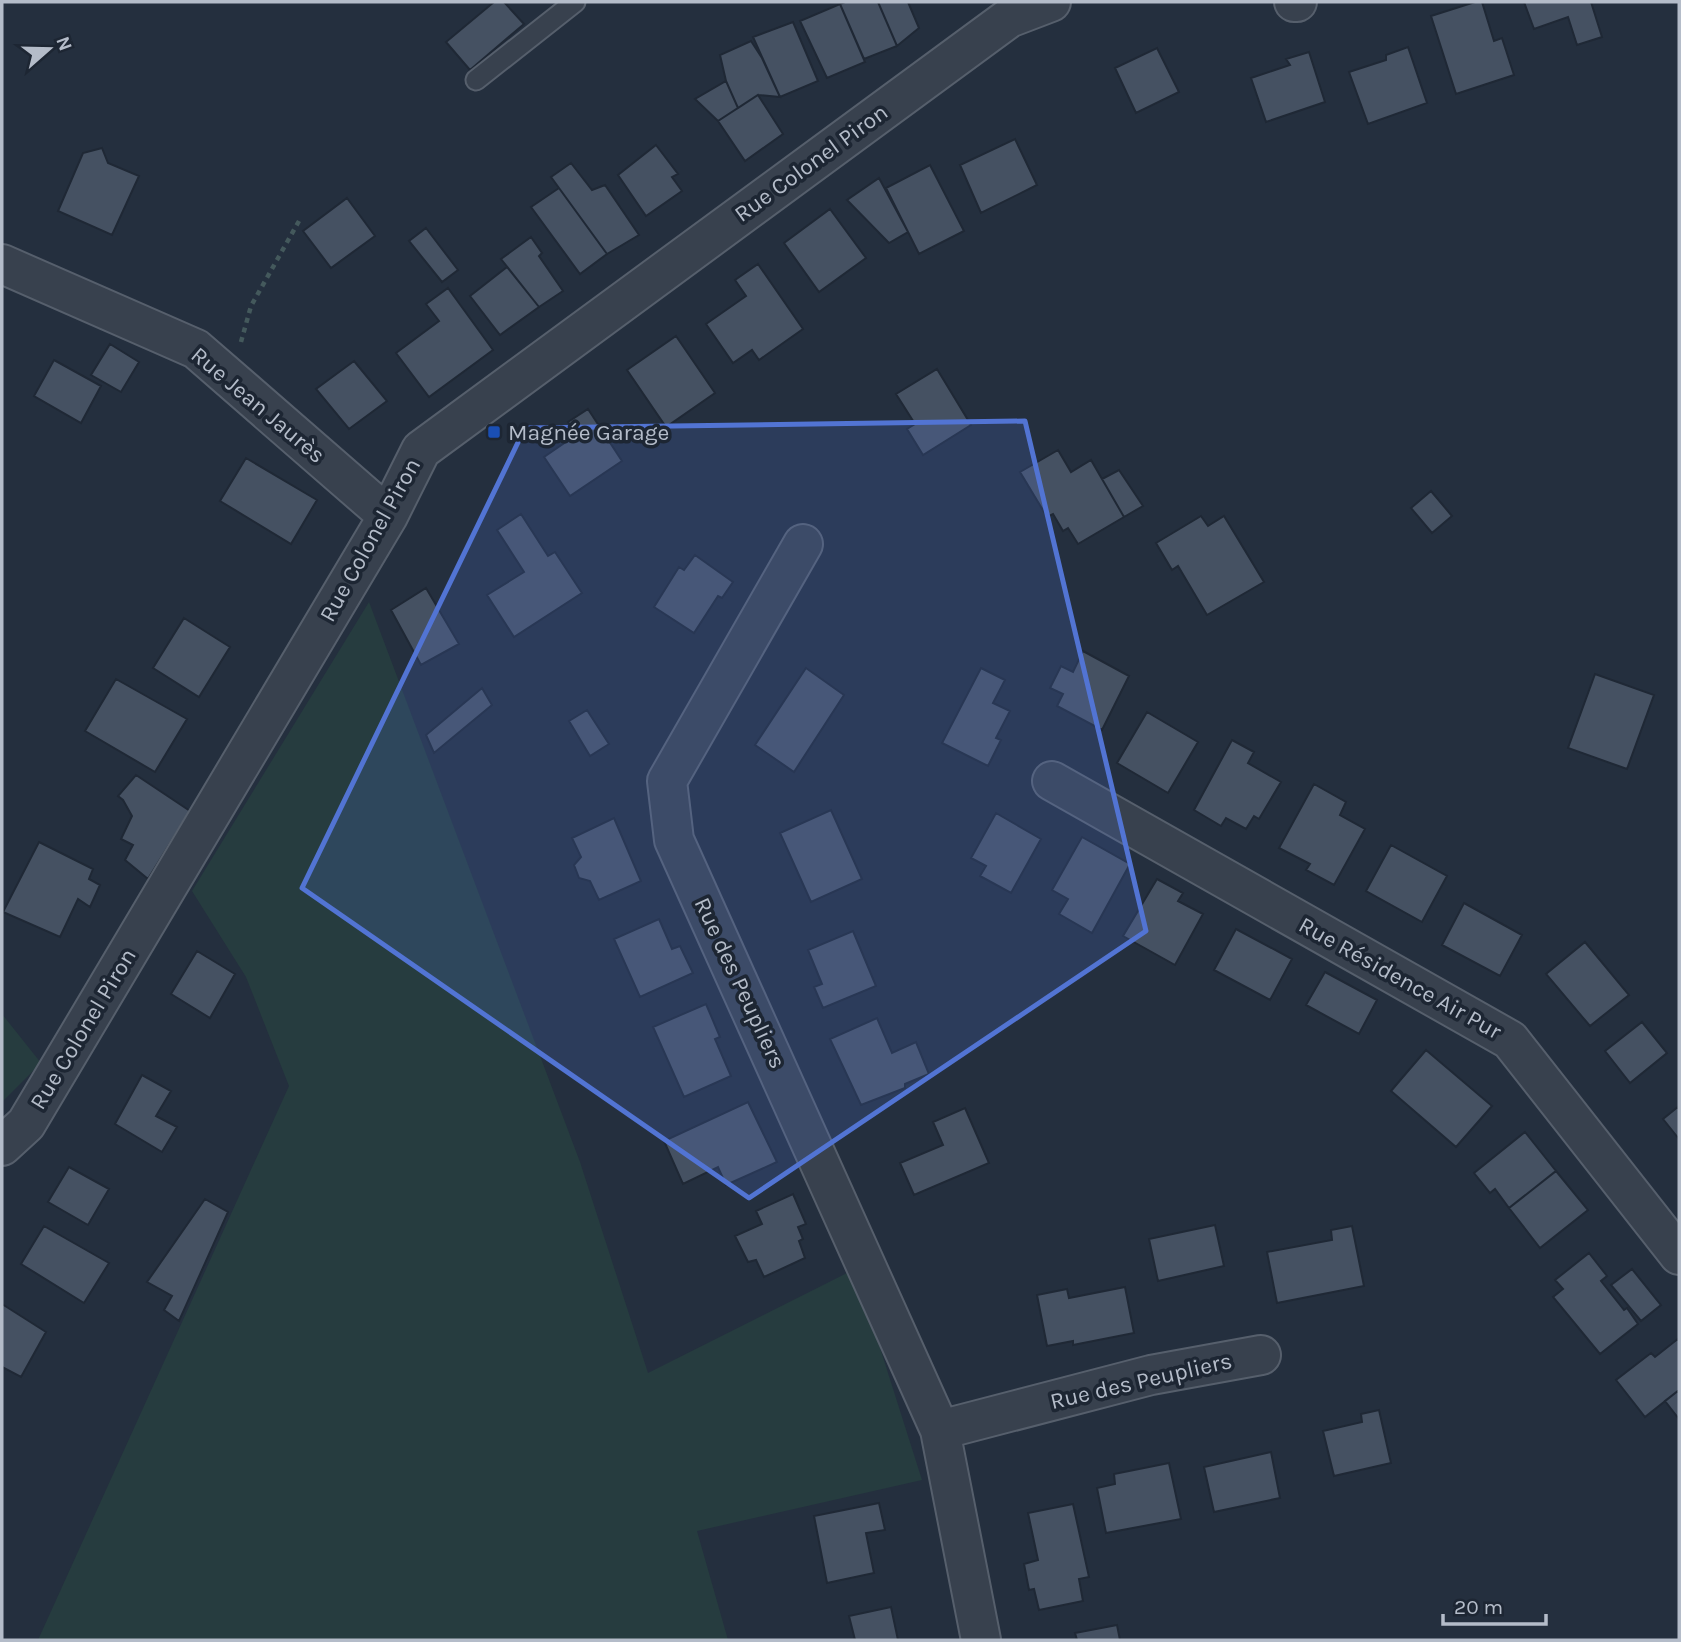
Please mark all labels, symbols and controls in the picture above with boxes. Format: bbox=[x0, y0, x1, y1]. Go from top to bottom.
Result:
north arrow bbox=[14, 14, 84, 84]
text: N bbox=[51, 33, 77, 54]
street label: Rue Colonel Piron bbox=[729, 98, 893, 228]
street label: Rue Jean Jaurès bbox=[186, 341, 330, 469]
place label: Magnée Garage bbox=[508, 419, 669, 446]
marker: Magnée Garage bbox=[486, 424, 502, 440]
street label: Rue Colonel Piron bbox=[314, 453, 426, 627]
street label: Rue des Peupliers bbox=[689, 893, 791, 1073]
street label: Rue Résidence Air Pur bbox=[1294, 911, 1507, 1045]
street label: Rue Colonel Piron bbox=[24, 944, 142, 1114]
street label: Rue des Peupliers bbox=[1047, 1347, 1235, 1415]
scale bar bbox=[1443, 1582, 1546, 1626]
text: 20 m bbox=[1454, 1595, 1503, 1619]

